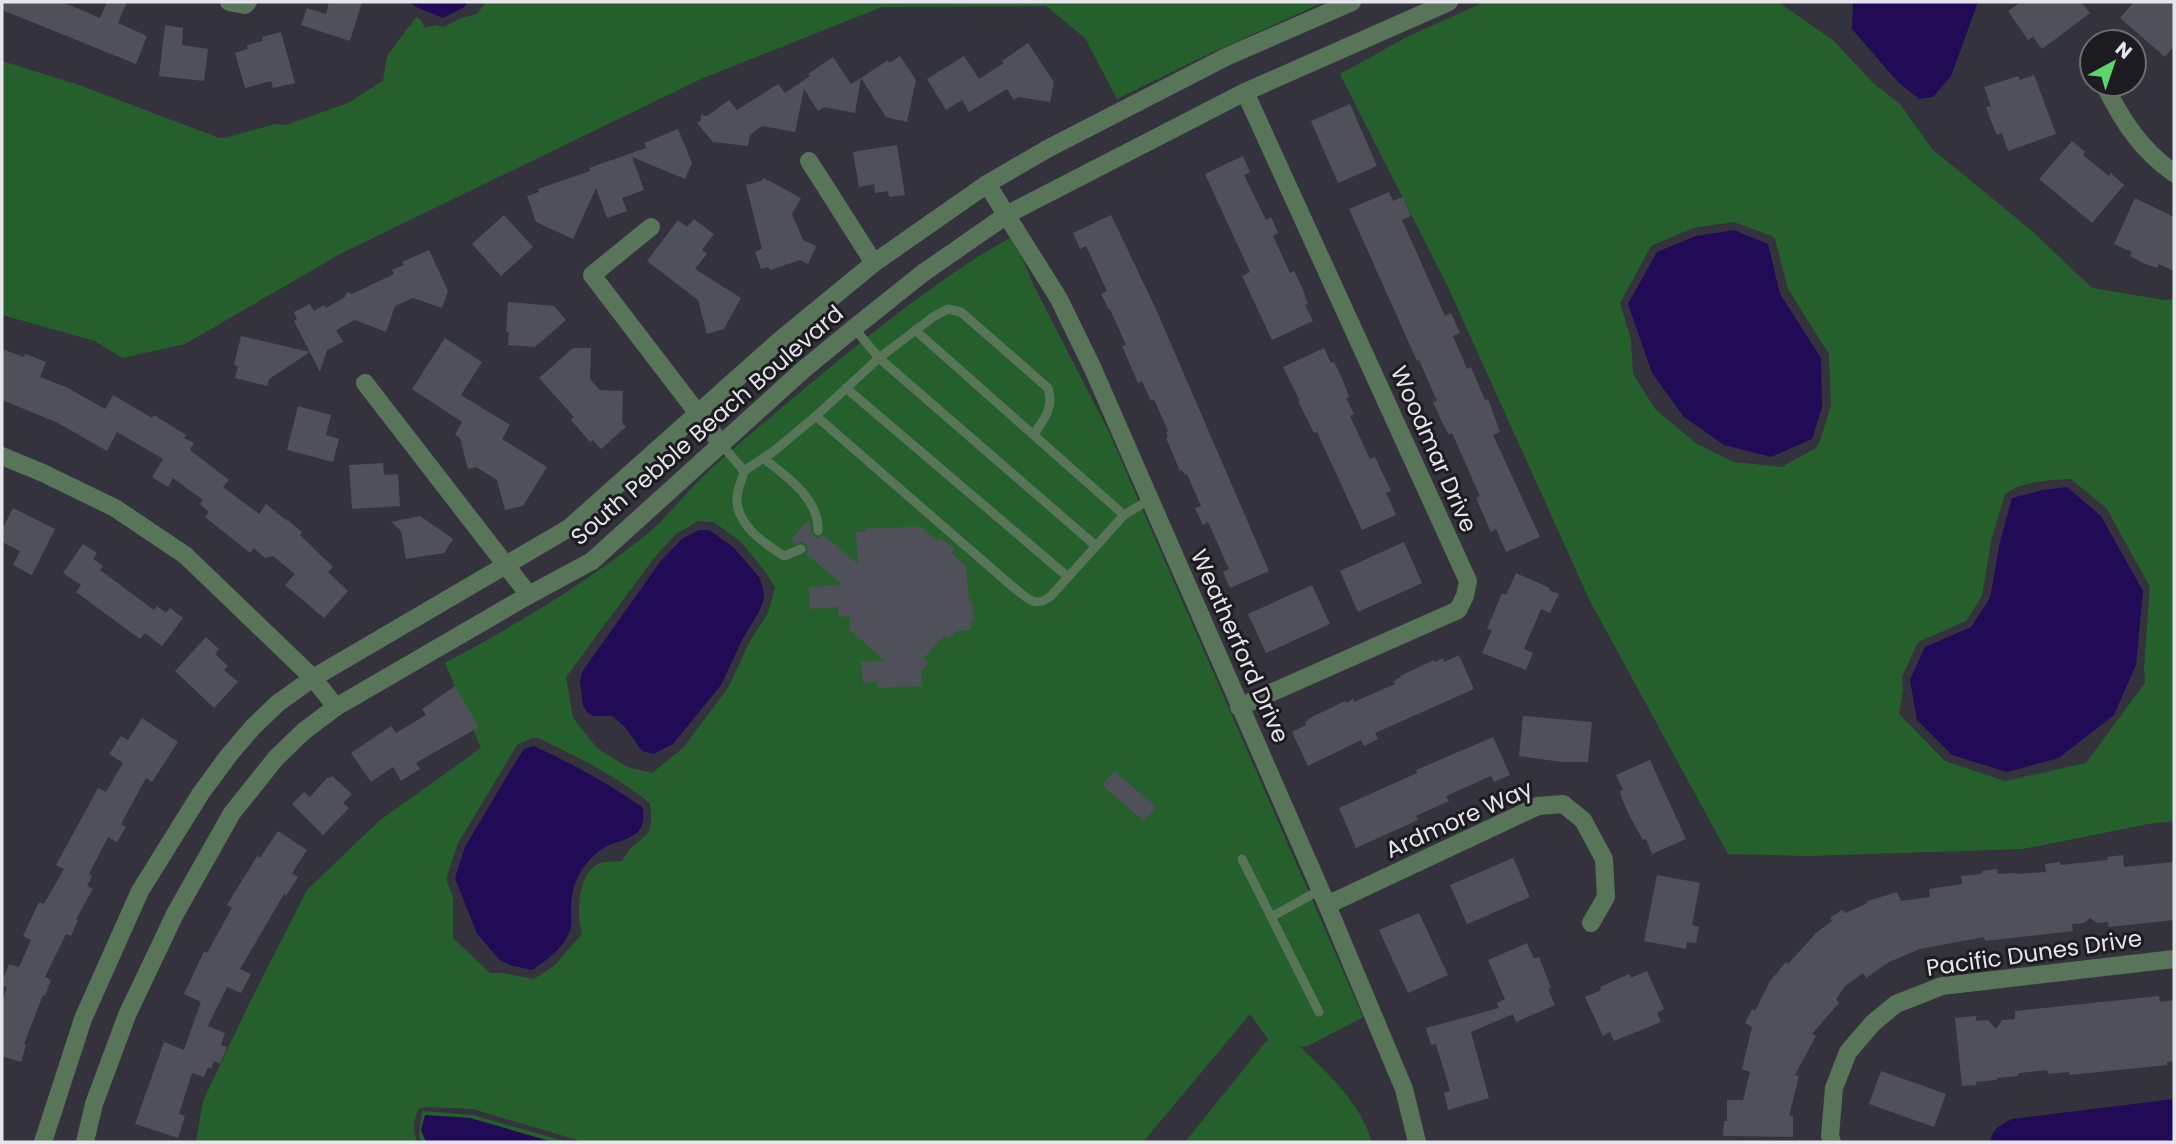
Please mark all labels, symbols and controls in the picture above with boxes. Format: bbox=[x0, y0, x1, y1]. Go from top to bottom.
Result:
north arrow bbox=[2078, 28, 2148, 98]
text: N bbox=[2109, 35, 2138, 65]
street label: South Pebble Beach Boulevard bbox=[564, 298, 850, 552]
street label: Woodmar Drive bbox=[1383, 361, 1485, 537]
street label: Weatherford Drive bbox=[1183, 544, 1297, 748]
street label: Ardmore Way bbox=[1380, 772, 1538, 866]
street label: Pacific Dunes Drive bbox=[1924, 922, 2144, 984]

